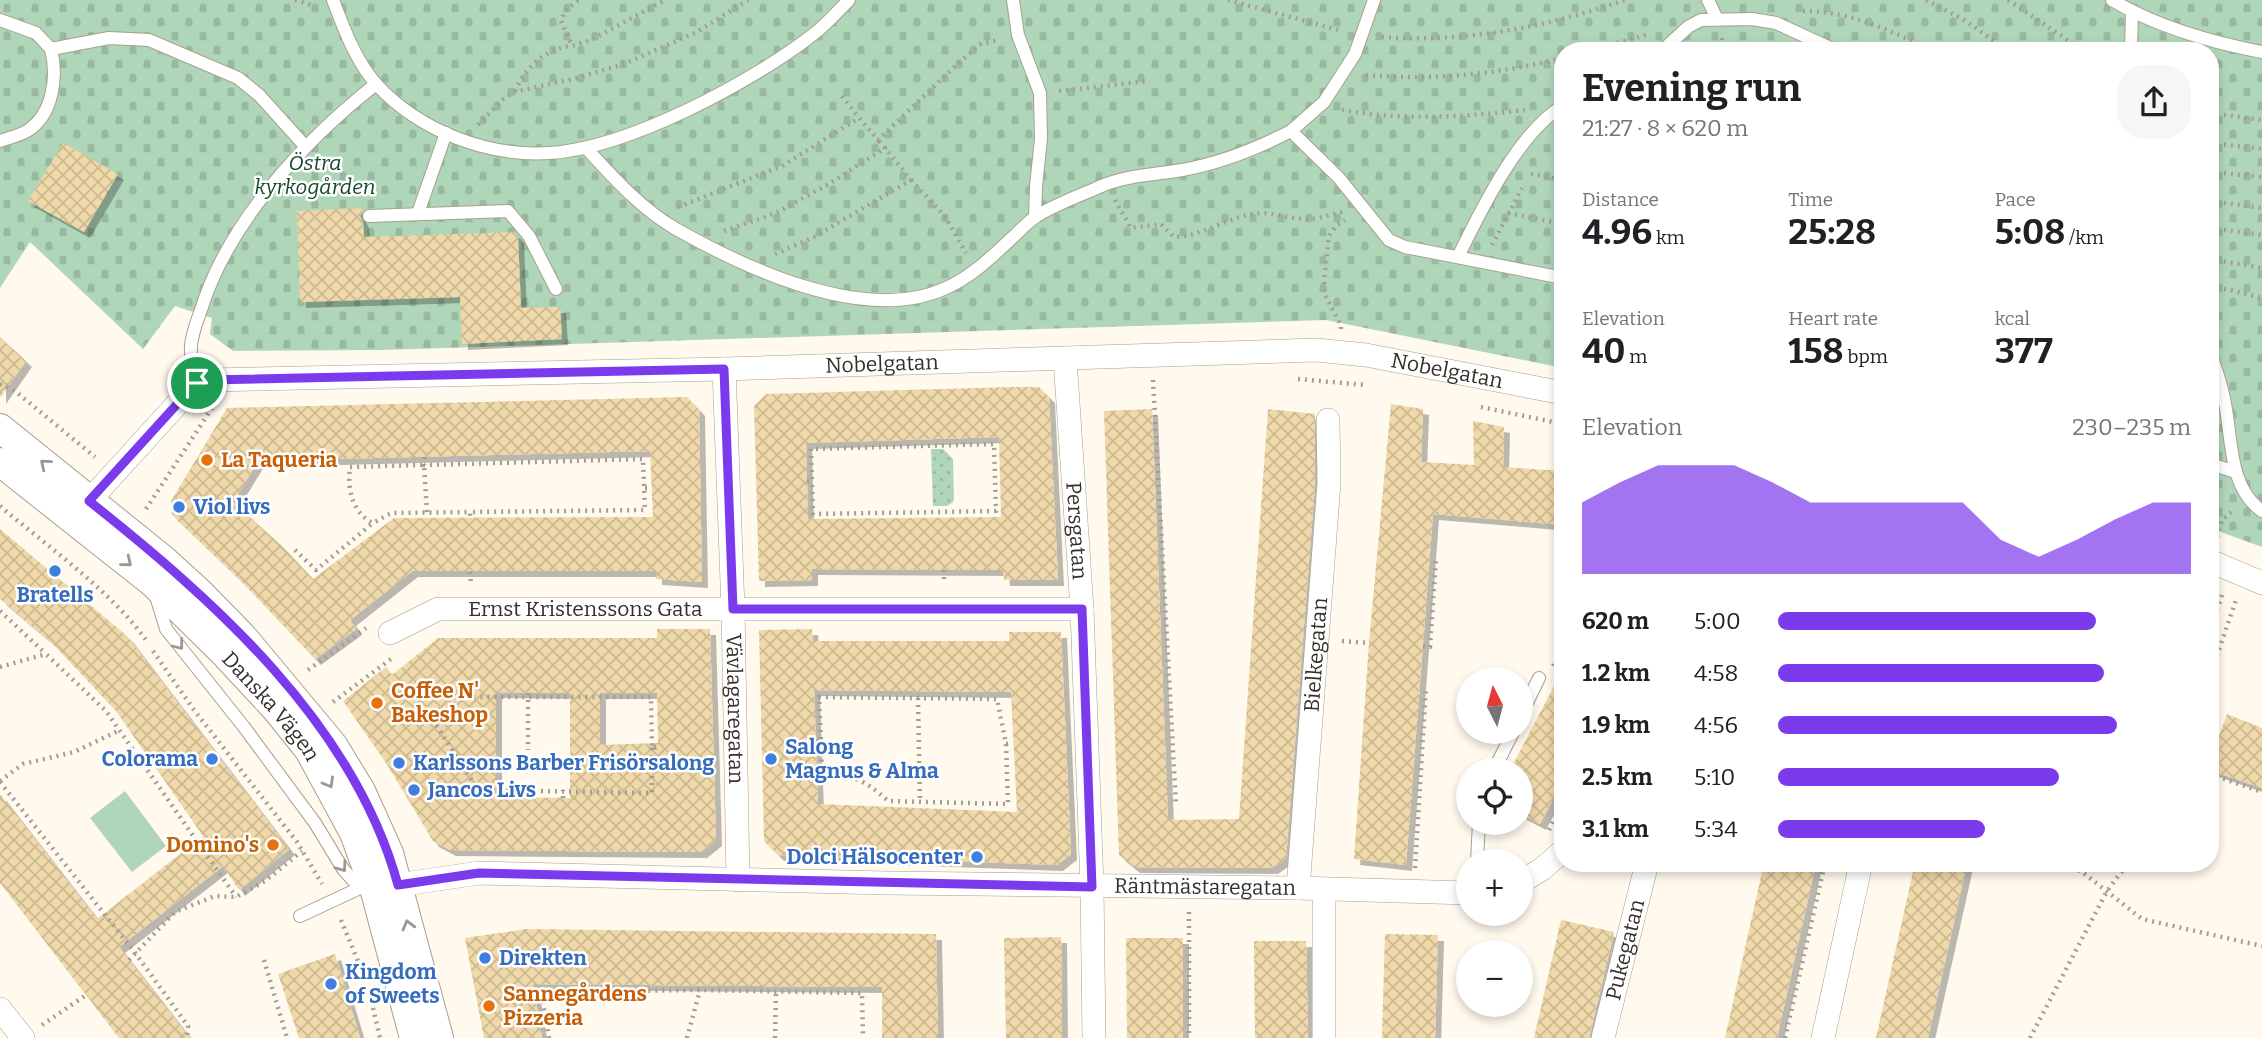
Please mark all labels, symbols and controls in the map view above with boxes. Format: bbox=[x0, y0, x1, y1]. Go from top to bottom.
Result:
text: Evening run bbox=[1582, 65, 1801, 111]
button: share bbox=[2117, 65, 2191, 139]
text: 21:27 · 8 × 620 m bbox=[1582, 114, 1748, 142]
park label: Östra kyrkogården bbox=[255, 150, 375, 200]
text: Distance bbox=[1582, 188, 1659, 211]
text: Time bbox=[1788, 188, 1833, 211]
text: Pace bbox=[1995, 188, 2036, 211]
text: 4.96 bbox=[1582, 211, 1652, 253]
text: 25:28 bbox=[1788, 211, 1876, 253]
text: 5:08 bbox=[1995, 211, 2065, 253]
text: km bbox=[1652, 226, 1685, 249]
text: /km bbox=[2065, 226, 2104, 249]
text: Elevation bbox=[1582, 307, 1665, 330]
text: Heart rate bbox=[1788, 307, 1878, 330]
text: kcal bbox=[1995, 307, 2030, 330]
text: 40 bbox=[1582, 330, 1626, 372]
text: 158 bbox=[1788, 330, 1844, 372]
text: 377 bbox=[1995, 330, 2053, 372]
text: m bbox=[1626, 345, 1647, 368]
text: bpm bbox=[1844, 345, 1888, 368]
street label: Nobelgatan bbox=[1389, 347, 1505, 394]
street label: Nobelgatan bbox=[825, 349, 939, 379]
pin bbox=[167, 353, 227, 413]
icon: arrive bbox=[178, 364, 216, 402]
text: Elevation bbox=[1582, 413, 1682, 441]
text: 230–235 m bbox=[2072, 413, 2191, 441]
place label: La Taqueria bbox=[221, 447, 337, 473]
marker: La Taqueria bbox=[199, 452, 215, 468]
one-way arrow bbox=[40, 460, 52, 473]
street label: Persgatan bbox=[1060, 481, 1093, 580]
place label: Viol livs bbox=[193, 494, 270, 520]
marker: Viol livs bbox=[171, 499, 187, 515]
one-way arrow bbox=[119, 553, 131, 566]
marker: Bratells bbox=[47, 563, 63, 579]
place label: Bratells bbox=[16, 582, 94, 608]
street label: Ernst Kristenssons Gata bbox=[468, 596, 703, 622]
street label: Bielkegatan bbox=[1299, 596, 1333, 713]
text: 620 m bbox=[1582, 607, 1649, 635]
text: 5:00 bbox=[1694, 607, 1741, 635]
street label: Vävlagaregatan bbox=[720, 633, 749, 784]
one-way arrow bbox=[170, 637, 183, 649]
street label: Danska Vägen bbox=[216, 646, 326, 766]
text: 1.2 km bbox=[1582, 659, 1650, 687]
text: 4:58 bbox=[1694, 659, 1738, 687]
north arrow bbox=[1456, 667, 1533, 744]
map controls bbox=[1456, 667, 1533, 1017]
place label: Coffee N' Bakeshop bbox=[391, 678, 488, 728]
marker: Coffee N' Bakeshop bbox=[369, 695, 385, 711]
text: 1.9 km bbox=[1582, 711, 1650, 739]
text: 4:56 bbox=[1694, 711, 1738, 739]
place label: Salong Magnus & Alma bbox=[785, 734, 939, 784]
place label: Colorama bbox=[102, 746, 198, 772]
place label: Karlssons Barber Frisörsalong bbox=[413, 750, 714, 776]
marker: Colorama bbox=[204, 751, 220, 767]
marker: Salong Magnus & Alma bbox=[763, 751, 779, 767]
marker: Karlssons Barber Frisörsalong bbox=[391, 755, 407, 771]
button: locate bbox=[1456, 758, 1533, 835]
text: 2.5 km bbox=[1582, 763, 1652, 791]
text: 5:10 bbox=[1694, 763, 1735, 791]
one-way arrow bbox=[320, 775, 333, 788]
place label: Jancos Livs bbox=[427, 777, 536, 803]
marker: Jancos Livs bbox=[406, 782, 422, 798]
text: 3.1 km bbox=[1582, 815, 1649, 843]
text: 5:34 bbox=[1694, 815, 1738, 843]
place label: Domino's bbox=[166, 832, 259, 858]
marker: Domino's bbox=[265, 837, 281, 853]
place label: Dolci Hälsocenter bbox=[787, 844, 963, 870]
marker: Dolci Hälsocenter bbox=[969, 849, 985, 865]
button: + bbox=[1456, 849, 1533, 926]
one-way arrow bbox=[334, 859, 347, 872]
street label: Räntmästaregatan bbox=[1114, 873, 1296, 901]
street label: Pukegatan bbox=[1600, 897, 1650, 1003]
one-way arrow bbox=[402, 919, 417, 931]
button: − bbox=[1456, 940, 1533, 1017]
place label: Direkten bbox=[499, 945, 587, 971]
marker: Direkten bbox=[477, 950, 493, 966]
place label: Kingdom of Sweets bbox=[345, 959, 440, 1009]
marker: Kingdom of Sweets bbox=[323, 976, 339, 992]
place label: Sannegårdens Pizzeria bbox=[503, 981, 647, 1031]
marker: Sannegårdens Pizzeria bbox=[481, 998, 497, 1014]

